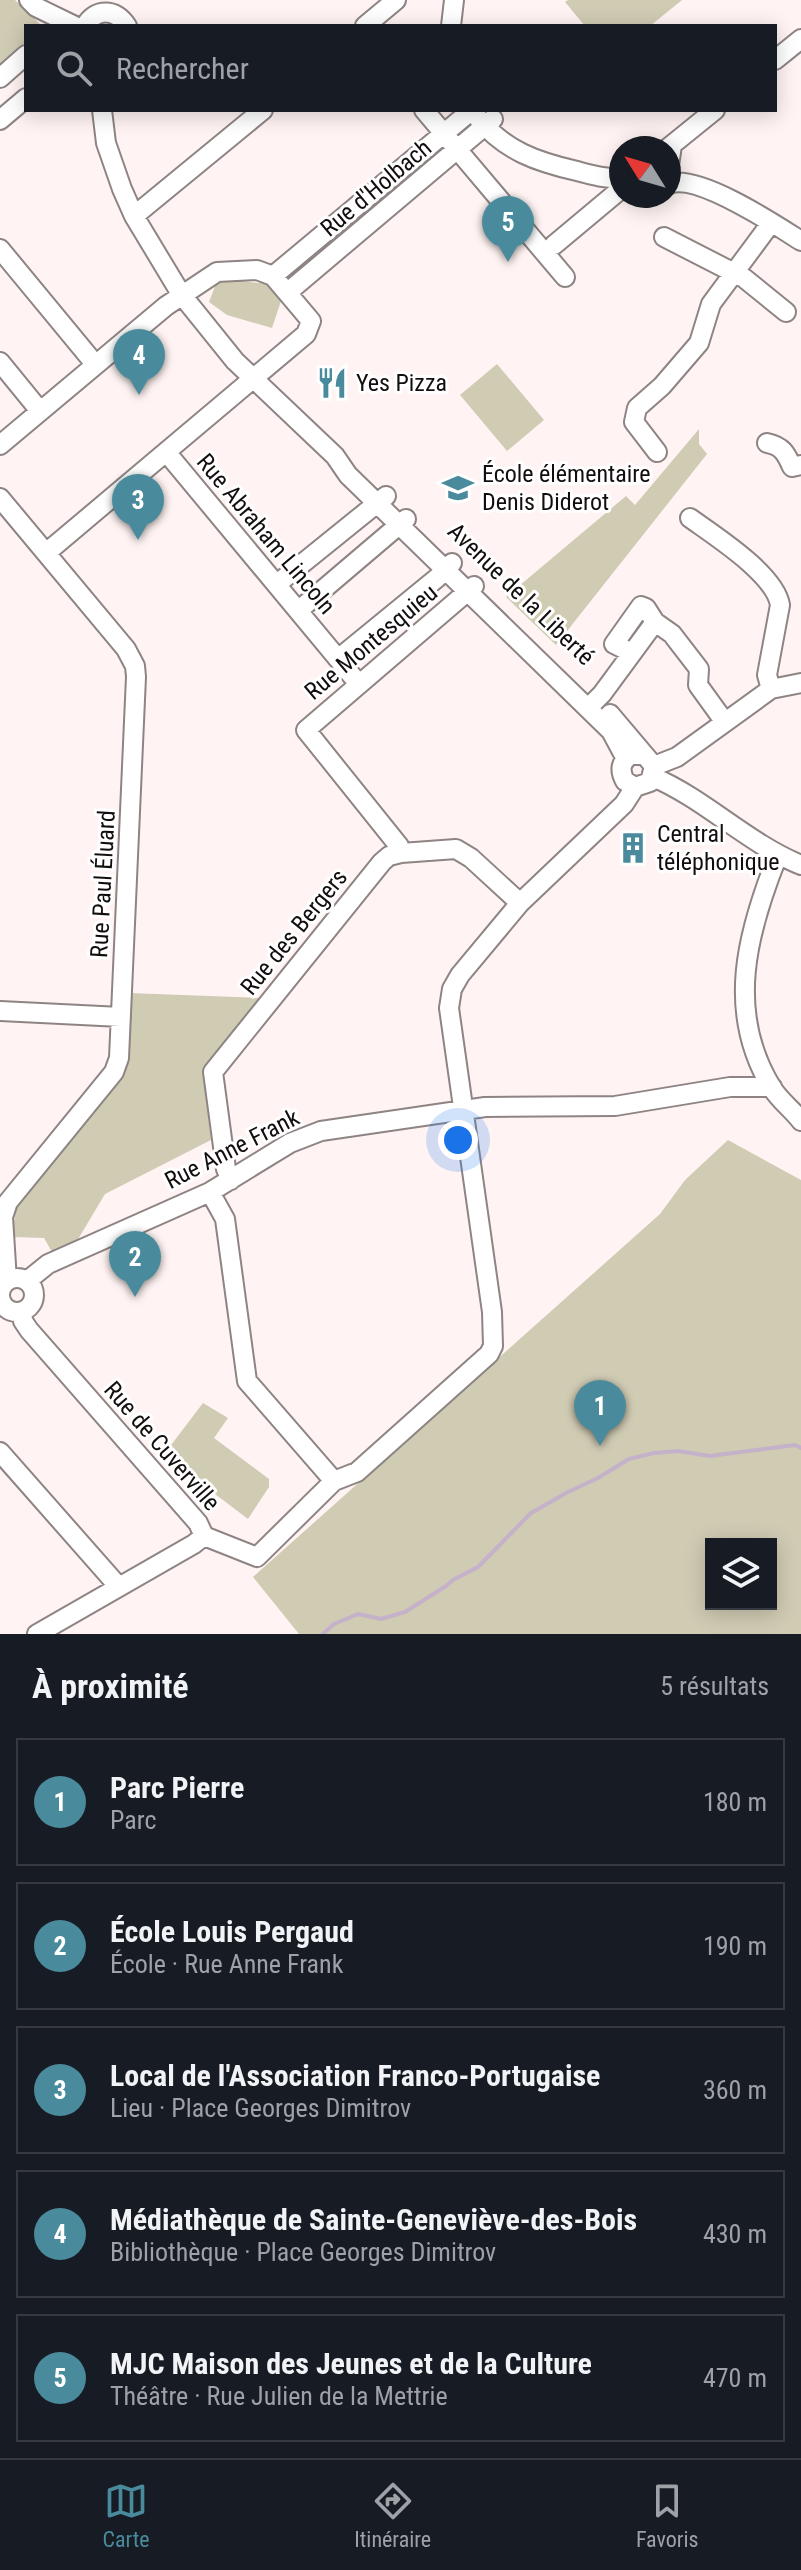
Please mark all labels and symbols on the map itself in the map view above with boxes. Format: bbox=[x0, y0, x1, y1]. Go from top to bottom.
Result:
street label: Rue d'Holbach bbox=[315, 134, 437, 242]
north arrow bbox=[609, 136, 681, 208]
pin: 5 bbox=[482, 196, 534, 262]
pin: 4 bbox=[113, 329, 165, 395]
restaurant icon: Yes Pizza bbox=[315, 366, 349, 400]
place label: Yes Pizza bbox=[356, 369, 447, 397]
street label: Rue Abraham Lincoln bbox=[191, 448, 341, 620]
place label: École élémentaire Denis Diderot bbox=[482, 460, 651, 516]
school or university icon: École élémentaire Denis Diderot bbox=[441, 471, 475, 505]
pin: 3 bbox=[112, 474, 164, 540]
street label: Avenue de la Liberté bbox=[442, 517, 600, 671]
street label: Rue Montesquieu bbox=[299, 579, 443, 705]
street label: Rue Paul Éluard bbox=[85, 809, 121, 959]
place label: Central téléphonique bbox=[657, 820, 780, 876]
building icon: Central téléphonique bbox=[616, 831, 650, 865]
street label: Rue des Bergers bbox=[235, 864, 353, 1000]
street label: Rue Anne Frank bbox=[160, 1103, 304, 1195]
your location bbox=[438, 1120, 478, 1160]
pin: 2 bbox=[109, 1231, 161, 1297]
street label: Rue de Cuverville bbox=[98, 1376, 226, 1516]
pin: 1 bbox=[574, 1380, 626, 1446]

